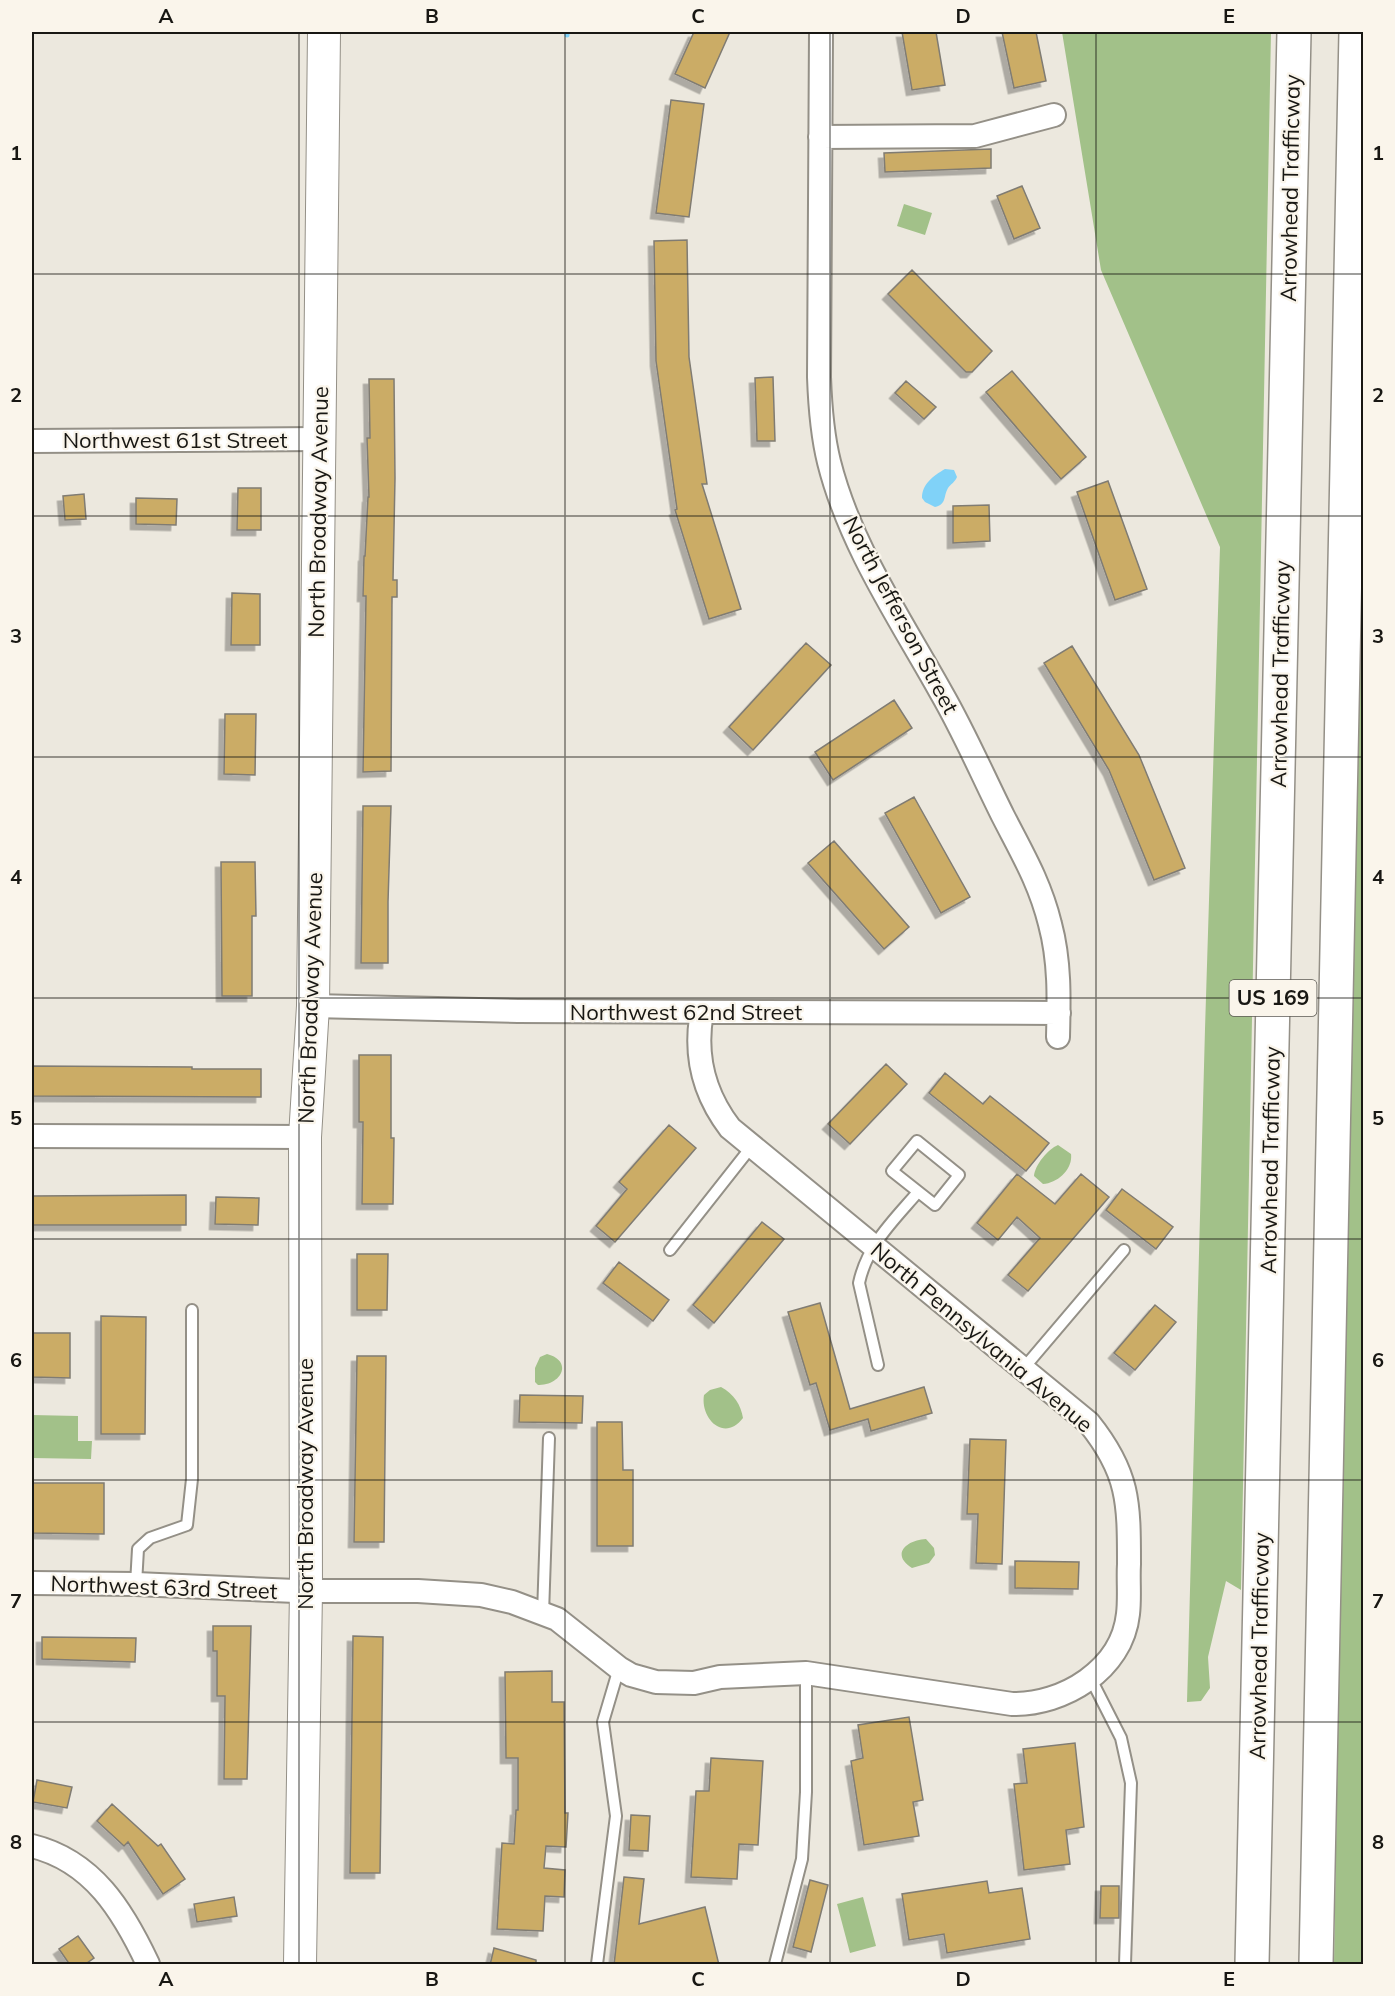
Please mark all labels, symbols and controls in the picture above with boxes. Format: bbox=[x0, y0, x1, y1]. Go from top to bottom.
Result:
text: A bbox=[159, 3, 174, 28]
text: B bbox=[425, 3, 439, 28]
text: C bbox=[691, 3, 705, 28]
text: D bbox=[955, 3, 971, 28]
text: E bbox=[1223, 3, 1235, 28]
street label: Arrowhead Trafficway bbox=[1274, 74, 1306, 302]
text: 1 bbox=[10, 140, 22, 165]
text: 1 bbox=[1372, 140, 1384, 165]
text: 2 bbox=[10, 382, 22, 407]
text: 2 bbox=[1372, 382, 1384, 407]
street label: North Broadway Avenue bbox=[302, 386, 334, 638]
street label: Northwest 61st Street bbox=[63, 426, 288, 454]
street label: North Jefferson Street bbox=[837, 511, 965, 719]
street label: Arrowhead Trafficway bbox=[1264, 560, 1296, 788]
text: 3 bbox=[10, 623, 22, 648]
text: 3 bbox=[1372, 623, 1384, 648]
text: 4 bbox=[10, 864, 22, 889]
text: 4 bbox=[1372, 864, 1384, 889]
street label: North Broadway Avenue bbox=[292, 872, 328, 1124]
road number: US 169 bbox=[1230, 980, 1316, 1016]
street label: Northwest 62nd Street bbox=[570, 998, 802, 1026]
street label: Arrowhead Trafficway bbox=[1254, 1046, 1286, 1274]
text: 5 bbox=[10, 1105, 22, 1130]
text: 5 bbox=[1372, 1105, 1384, 1130]
street label: North Pennsylvania Avenue bbox=[865, 1236, 1099, 1438]
text: 6 bbox=[10, 1347, 22, 1372]
text: 6 bbox=[1372, 1347, 1384, 1372]
street label: North Broadway Avenue bbox=[291, 1358, 319, 1610]
street label: Arrowhead Trafficway bbox=[1243, 1532, 1275, 1760]
street label: Northwest 63rd Street bbox=[50, 1569, 278, 1605]
text: 7 bbox=[10, 1588, 22, 1613]
text: 7 bbox=[1372, 1588, 1384, 1613]
text: 8 bbox=[10, 1829, 22, 1854]
text: 8 bbox=[1372, 1829, 1384, 1854]
text: A bbox=[159, 1966, 174, 1991]
text: B bbox=[425, 1966, 439, 1991]
text: C bbox=[691, 1966, 705, 1991]
text: D bbox=[955, 1966, 971, 1991]
text: E bbox=[1223, 1966, 1235, 1991]

